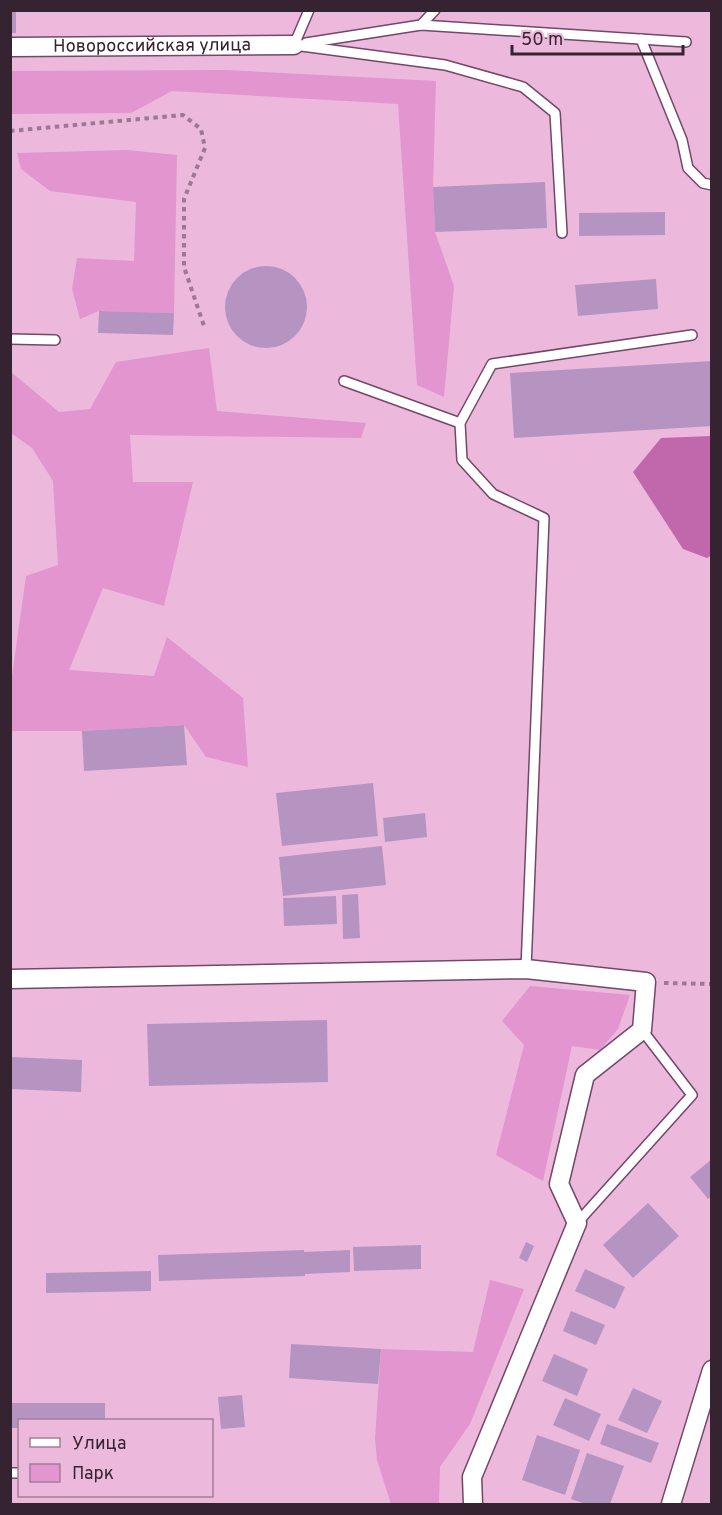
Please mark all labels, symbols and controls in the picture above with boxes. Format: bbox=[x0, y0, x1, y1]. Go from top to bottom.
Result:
scale bar bbox=[512, 18, 683, 56]
text: 50 m bbox=[521, 29, 563, 52]
street label: Новороссийская улица bbox=[53, 34, 251, 58]
legend bbox=[18, 1419, 213, 1497]
text: Улица bbox=[72, 1433, 126, 1456]
text: Парк bbox=[72, 1463, 114, 1486]

